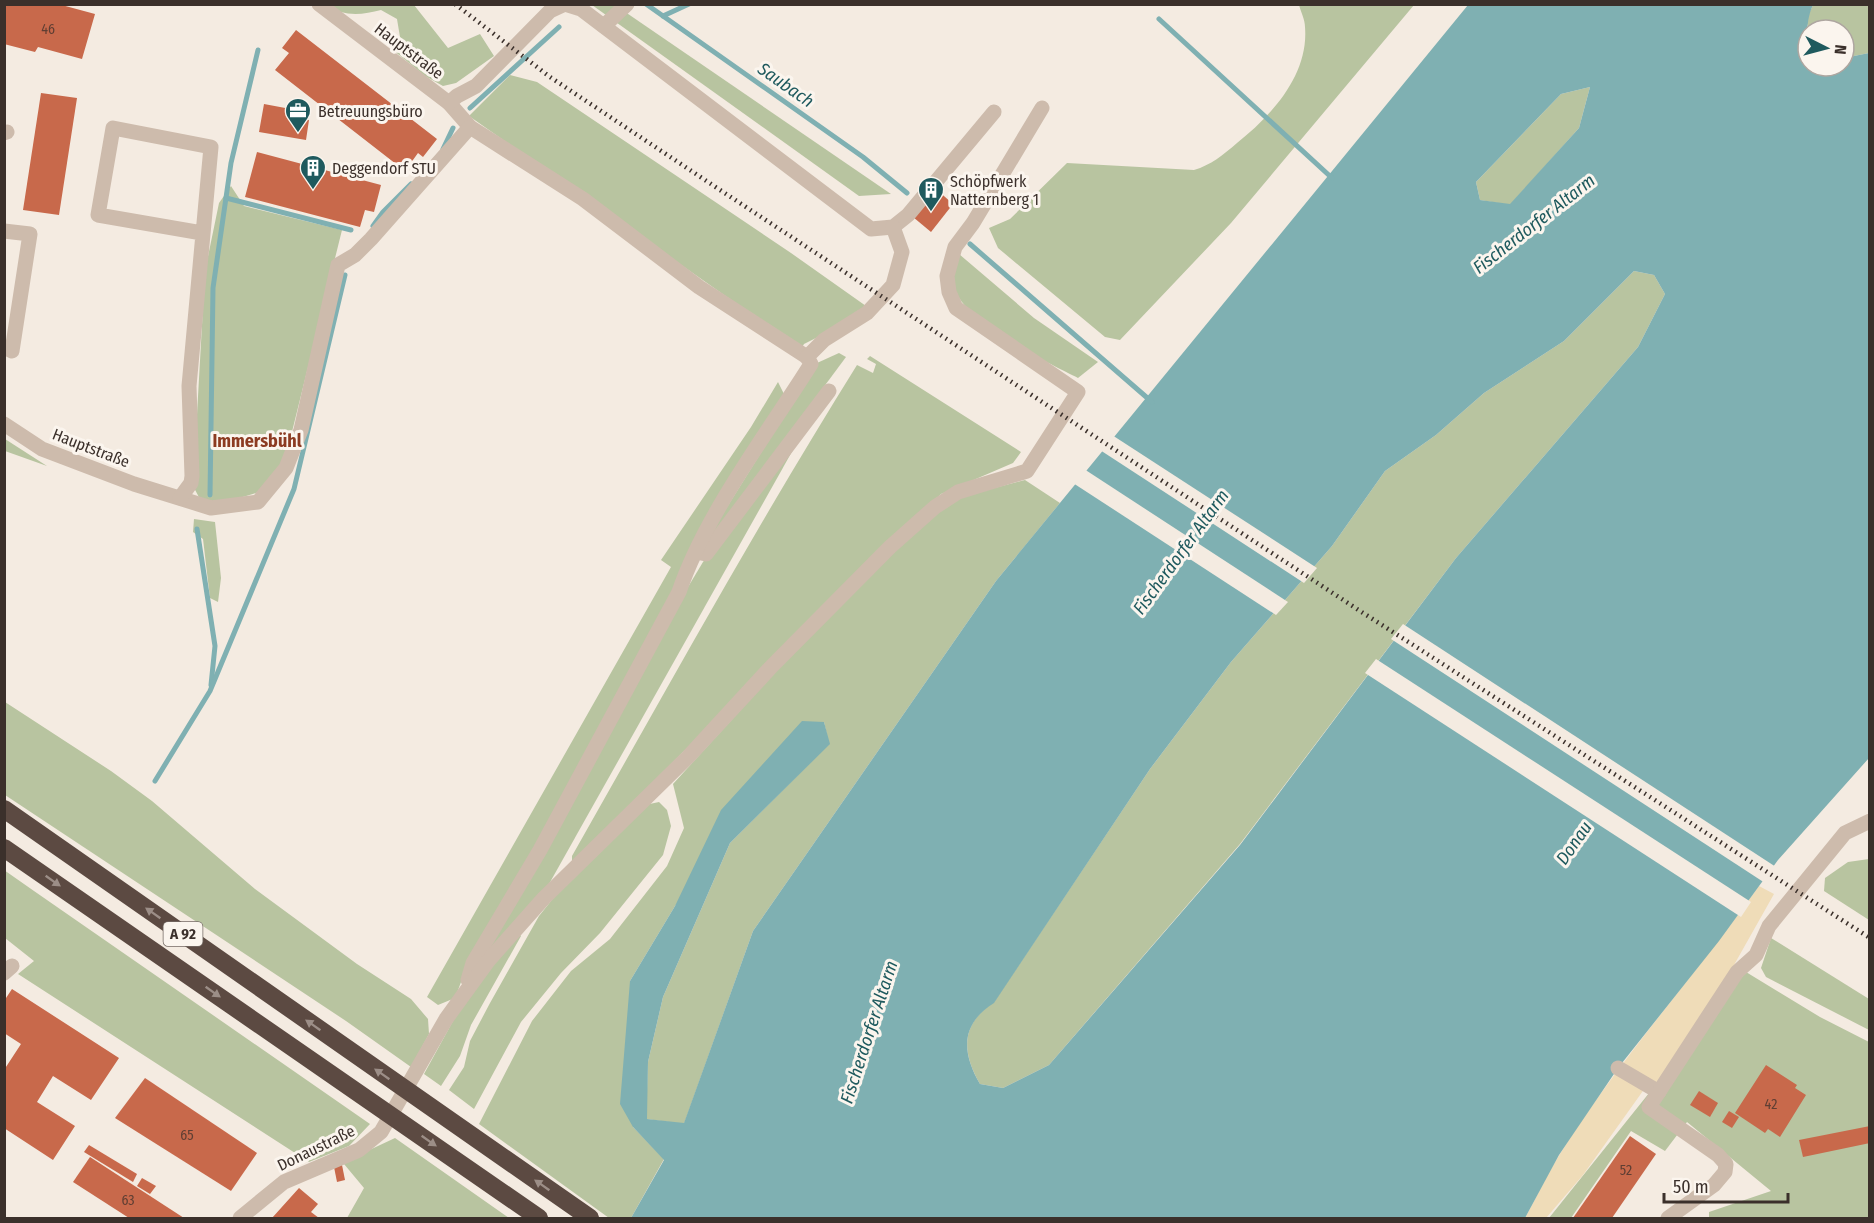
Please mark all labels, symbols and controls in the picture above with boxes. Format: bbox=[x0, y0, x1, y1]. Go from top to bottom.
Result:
north arrow bbox=[1796, 18, 1856, 78]
street label: Hauptstraße bbox=[371, 19, 447, 83]
house number: 46 bbox=[41, 21, 55, 38]
text: N bbox=[1830, 44, 1850, 55]
water label: Saubach bbox=[753, 57, 818, 112]
office icon: Betreuungsbüro bbox=[283, 96, 313, 134]
place label: Betreuungsbüro bbox=[318, 102, 423, 121]
building icon: Deggendorf STU bbox=[298, 153, 328, 191]
place label: Deggendorf STU bbox=[332, 159, 436, 178]
water label: Fischerdorfer Altarm bbox=[1469, 169, 1599, 279]
place label: Schöpfwerk Natternberg 1 bbox=[950, 172, 1039, 209]
building icon: Schöpfwerk Natternberg 1 bbox=[916, 175, 946, 213]
street label: Hauptstraße bbox=[50, 425, 132, 471]
district label: Immersbühl bbox=[212, 430, 302, 452]
water label: Fischerdorfer Altarm bbox=[1128, 485, 1234, 619]
water label: Donau bbox=[1551, 817, 1597, 869]
one-way arrow bbox=[44, 875, 60, 887]
one-way arrow bbox=[146, 907, 162, 919]
road number: A 92 bbox=[164, 922, 202, 946]
water label: Fischerdorfer Altarm bbox=[836, 958, 902, 1106]
one-way arrow bbox=[204, 986, 220, 998]
one-way arrow bbox=[305, 1019, 321, 1031]
one-way arrow bbox=[375, 1068, 391, 1080]
house number: 42 bbox=[1765, 1096, 1777, 1113]
street label: Donaustraße bbox=[274, 1121, 358, 1175]
house number: 65 bbox=[180, 1127, 194, 1144]
one-way arrow bbox=[420, 1135, 436, 1147]
house number: 52 bbox=[1620, 1162, 1632, 1179]
scale bar bbox=[1664, 1166, 1788, 1204]
text: 50 m bbox=[1673, 1176, 1709, 1198]
one-way arrow bbox=[535, 1179, 551, 1191]
house number: 63 bbox=[121, 1192, 135, 1209]

